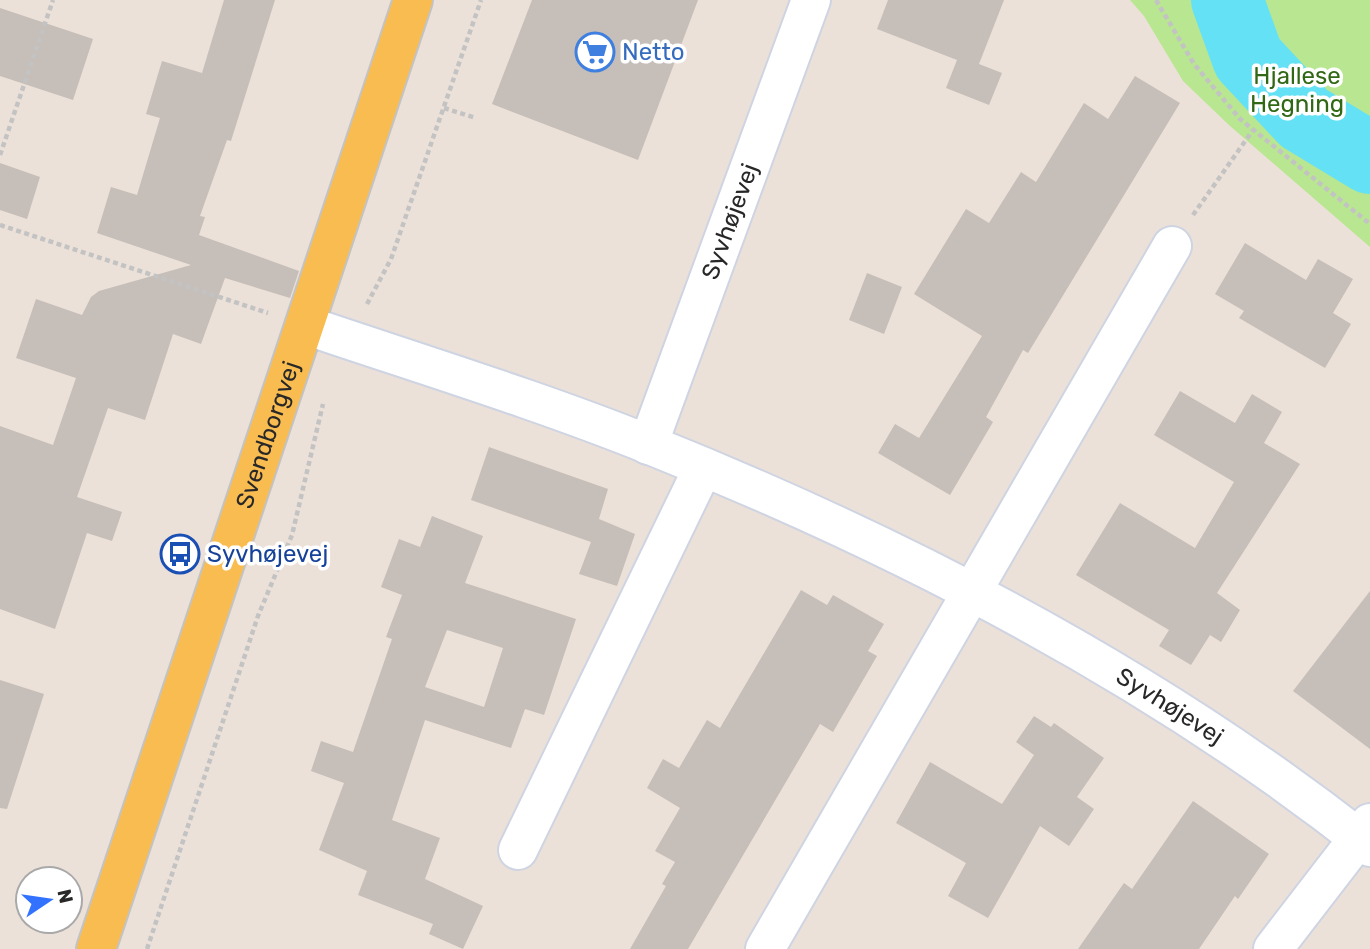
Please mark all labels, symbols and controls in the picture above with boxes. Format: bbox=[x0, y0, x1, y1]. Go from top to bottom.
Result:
supermarket icon: Netto bbox=[574, 31, 616, 73]
place label: Netto bbox=[622, 38, 685, 66]
park label: Hjallese Hegning bbox=[1250, 62, 1344, 118]
street label: Syvhøjevej bbox=[696, 160, 764, 283]
street label: Svendborgvej bbox=[230, 358, 305, 512]
bus stop icon: Syvhøjevej bbox=[159, 533, 201, 575]
place label: Syvhøjevej bbox=[207, 540, 328, 568]
street label: Syvhøjevej bbox=[1111, 662, 1229, 750]
north arrow bbox=[14, 865, 84, 935]
text: N bbox=[52, 887, 78, 906]

